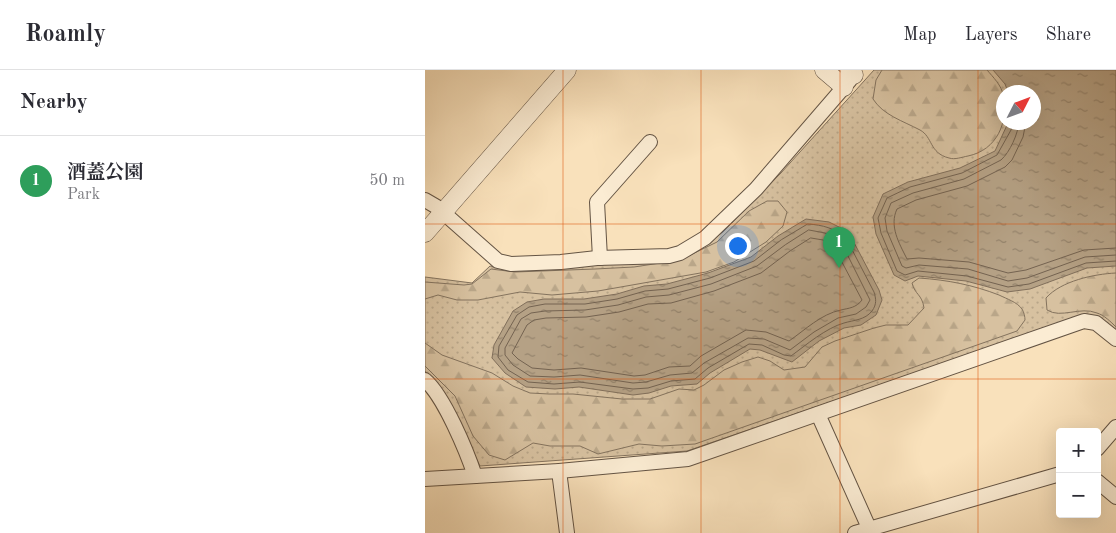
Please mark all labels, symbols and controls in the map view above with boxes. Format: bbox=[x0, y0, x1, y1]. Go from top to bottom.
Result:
text: Roamly bbox=[25, 23, 106, 47]
text: Map bbox=[903, 26, 937, 44]
text: Layers bbox=[965, 26, 1017, 44]
text: Share bbox=[1045, 26, 1091, 44]
north arrow bbox=[996, 85, 1041, 130]
text: Nearby bbox=[20, 92, 88, 113]
text: 酒蓋公園 bbox=[67, 164, 143, 183]
text: 1 bbox=[31, 173, 41, 189]
text: 50 m bbox=[369, 173, 405, 189]
text: Park bbox=[67, 187, 100, 203]
pin: 1 bbox=[823, 227, 855, 268]
your location bbox=[725, 233, 751, 259]
map controls bbox=[1056, 428, 1101, 518]
button: + bbox=[1056, 428, 1101, 473]
button: − bbox=[1056, 473, 1101, 518]

